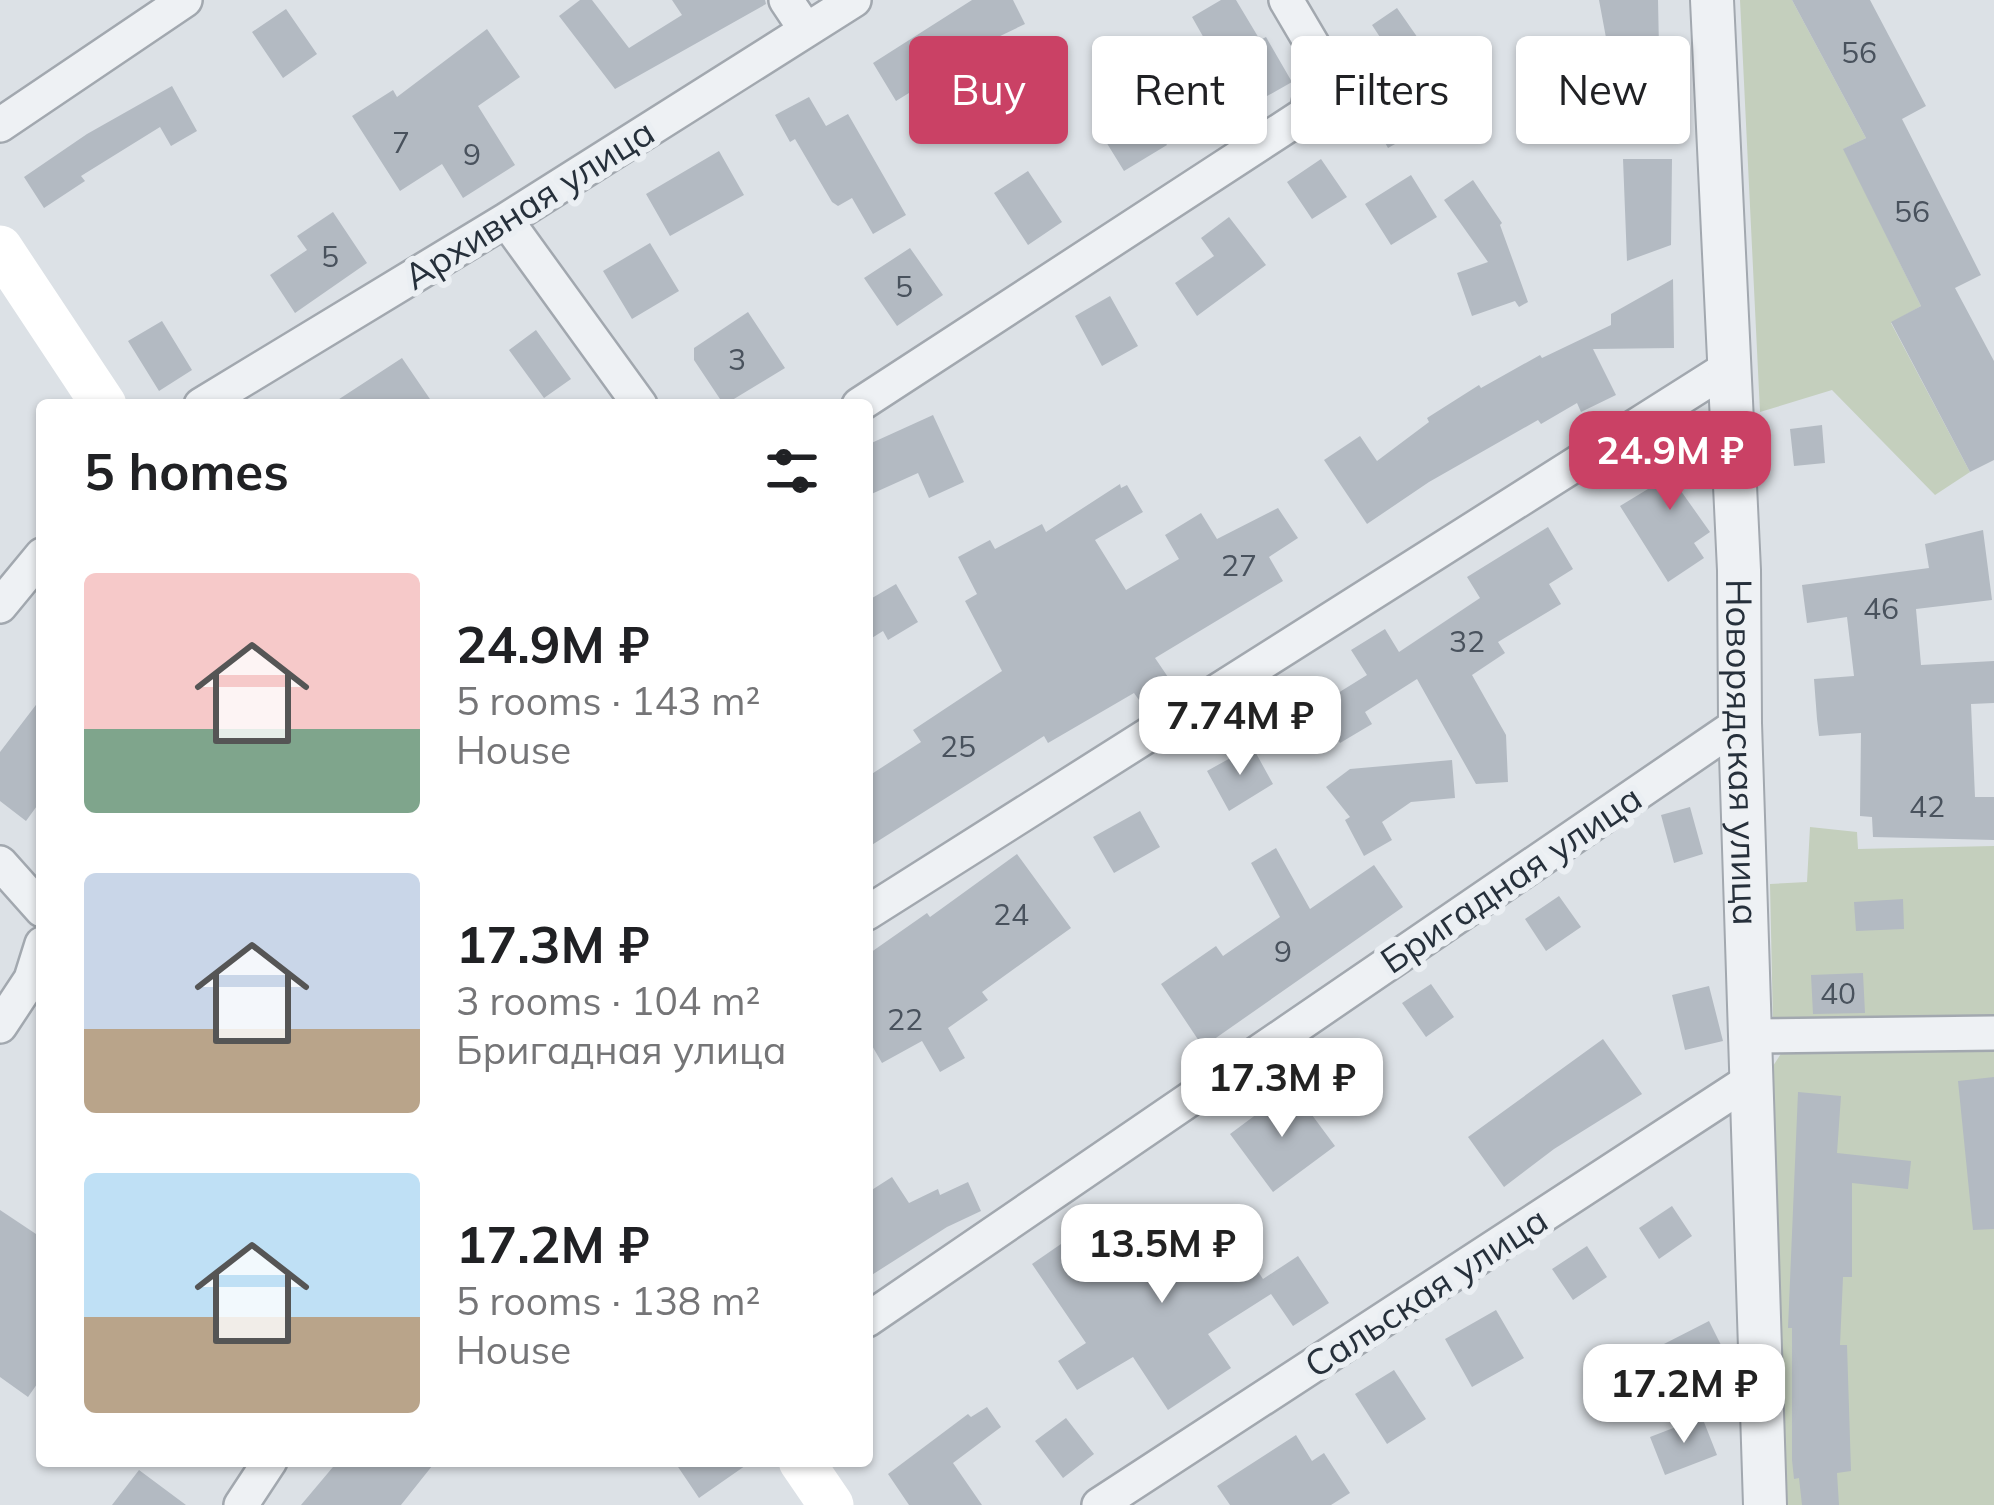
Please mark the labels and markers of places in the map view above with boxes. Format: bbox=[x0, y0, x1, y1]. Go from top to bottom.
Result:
pin: 24.9M ₽ bbox=[1559, 411, 1781, 513]
pin: 7.74M ₽ bbox=[1129, 676, 1351, 778]
pin: 17.3M ₽ bbox=[1171, 1038, 1393, 1140]
pin: 13.5M ₽ bbox=[1051, 1204, 1273, 1306]
pin: 17.2M ₽ bbox=[1573, 1344, 1795, 1446]

